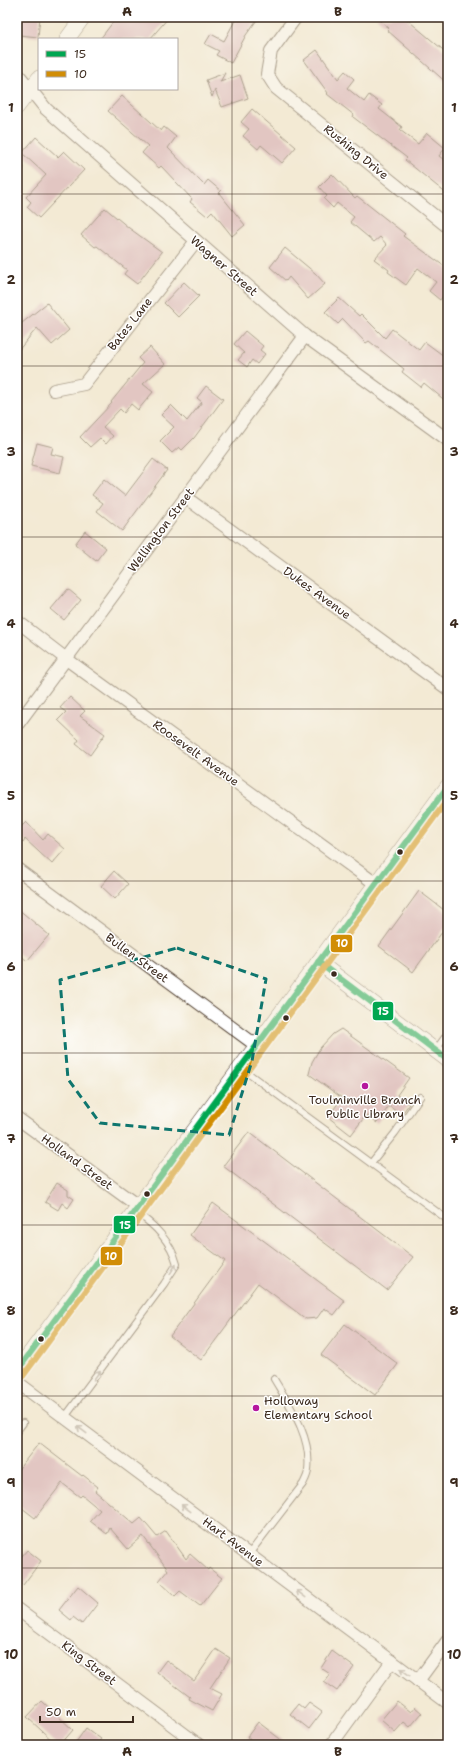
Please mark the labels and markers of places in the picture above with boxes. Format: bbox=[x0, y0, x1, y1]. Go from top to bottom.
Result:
unlabelled marker bbox=[395, 847, 405, 857]
unlabelled marker bbox=[329, 969, 339, 979]
unlabelled marker bbox=[281, 1013, 291, 1023]
marker: Toulminville Branch Public Library bbox=[360, 1081, 370, 1091]
place label: Toulminville Branch Public Library bbox=[309, 1092, 421, 1122]
unlabelled marker bbox=[142, 1189, 152, 1199]
unlabelled marker bbox=[36, 1334, 46, 1344]
place label: Holloway Elementary School bbox=[264, 1393, 372, 1423]
marker: Holloway Elementary School bbox=[251, 1403, 261, 1413]

